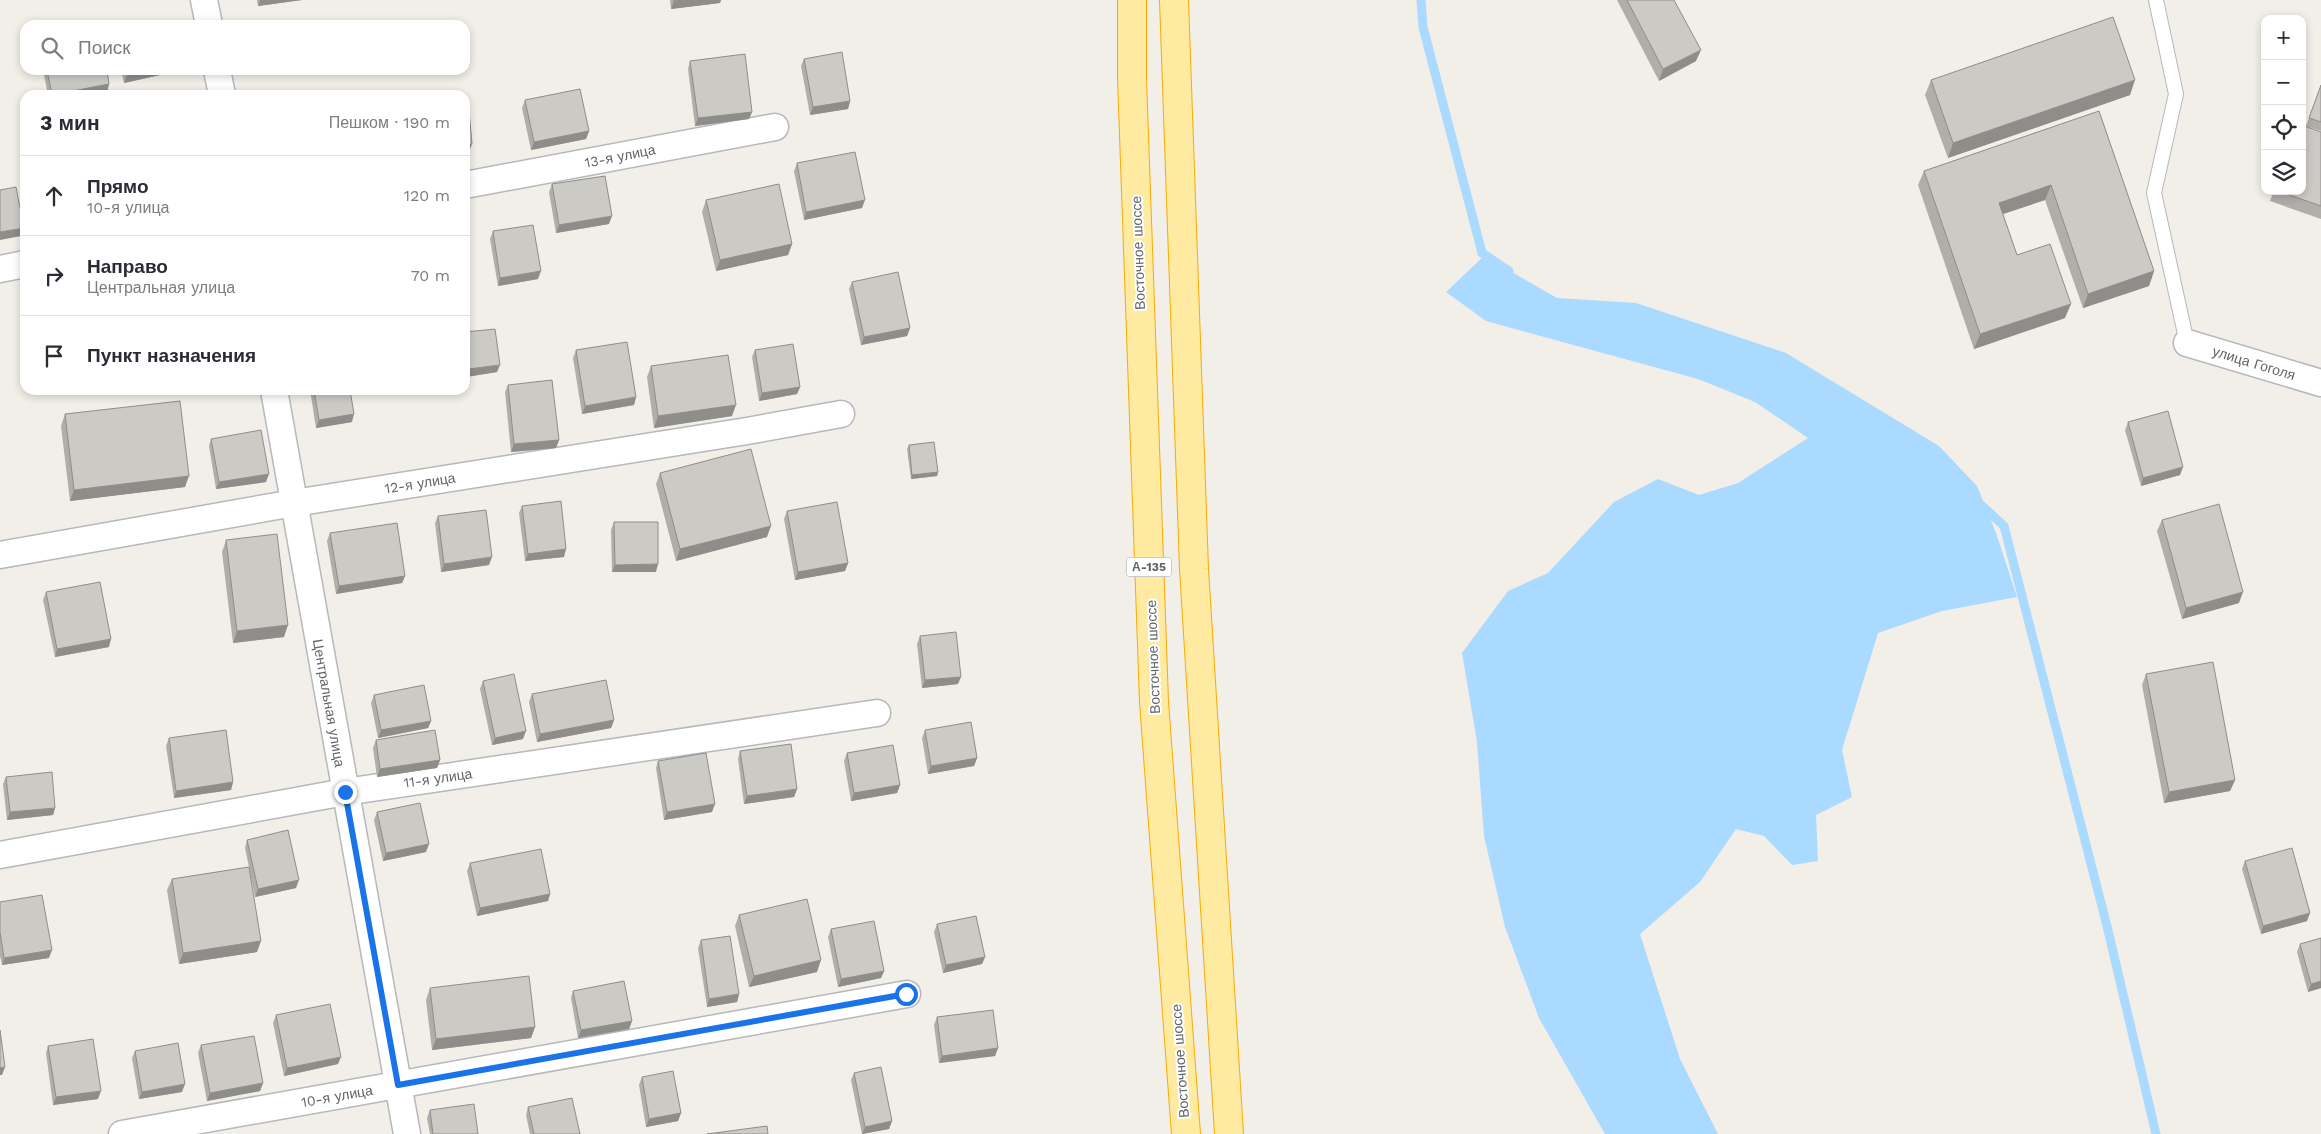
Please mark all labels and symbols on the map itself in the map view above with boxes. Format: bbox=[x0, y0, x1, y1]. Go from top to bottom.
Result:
street label: 13-я улица bbox=[583, 141, 657, 171]
street label: Восточное шоссе bbox=[1128, 196, 1148, 310]
street label: улица Гоголя bbox=[2211, 343, 2297, 383]
street label: 12-я улица bbox=[384, 469, 457, 496]
road number: А-135 bbox=[1126, 558, 1172, 576]
street label: Восточное шоссе bbox=[1143, 600, 1163, 714]
street label: Центральная улица bbox=[310, 638, 348, 768]
street label: 11-я улица bbox=[403, 765, 473, 791]
route end bbox=[334, 781, 357, 804]
route start bbox=[895, 983, 918, 1006]
street label: Восточное шоссе bbox=[1168, 1003, 1192, 1118]
street label: 10-я улица bbox=[300, 1082, 374, 1110]

